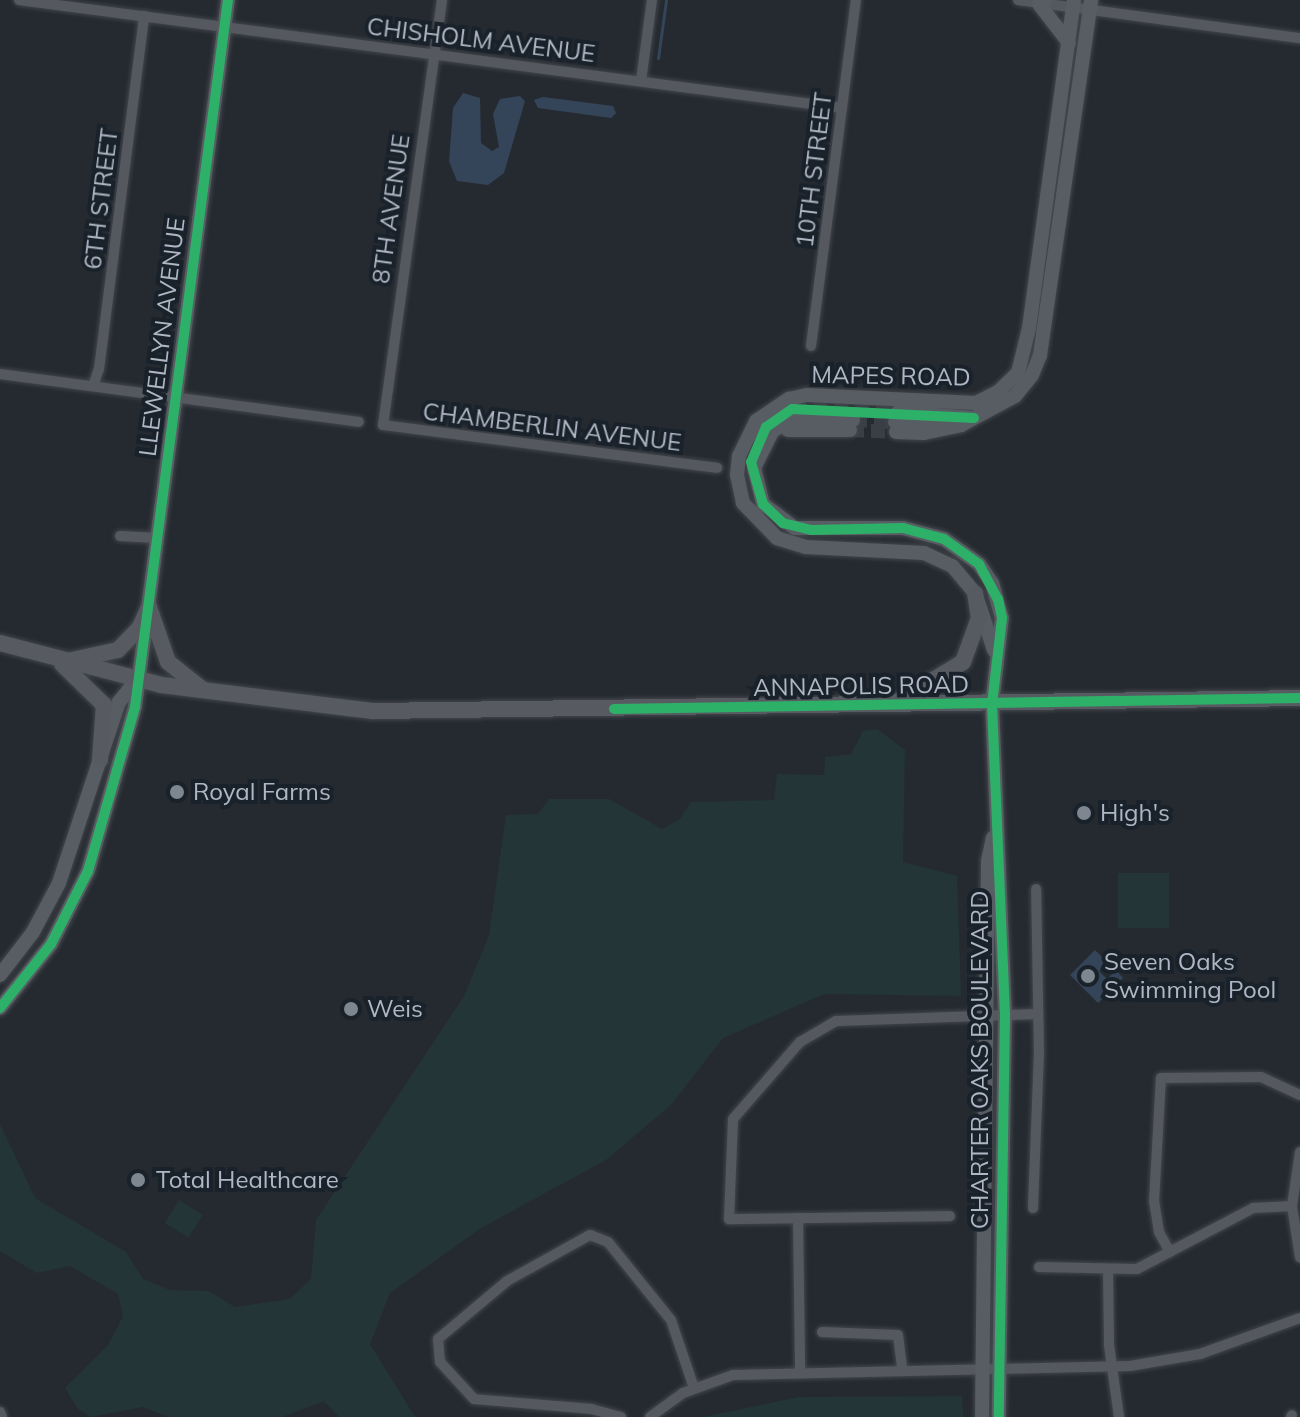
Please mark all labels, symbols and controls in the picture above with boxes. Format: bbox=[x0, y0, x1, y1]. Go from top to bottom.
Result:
street label: CHISHOLM AVENUE bbox=[365, 12, 597, 68]
street label: 10TH STREET bbox=[790, 91, 838, 249]
street label: 6TH STREET bbox=[78, 127, 124, 271]
street label: 8TH AVENUE bbox=[366, 133, 416, 285]
street label: LLEWELLYN AVENUE bbox=[133, 216, 191, 458]
street label: MAPES ROAD bbox=[811, 360, 971, 392]
street label: CHAMBERLIN AVENUE bbox=[421, 397, 683, 457]
street label: ANNAPOLIS ROAD bbox=[753, 670, 969, 702]
place label: Royal Farms bbox=[193, 778, 331, 806]
marker: Royal Farms bbox=[168, 783, 186, 801]
place label: High's bbox=[1100, 799, 1170, 827]
marker: High's bbox=[1075, 804, 1093, 822]
street label: CHARTER OAKS BOULEVARD bbox=[966, 891, 994, 1229]
place label: Seven Oaks Swimming Pool bbox=[1104, 948, 1276, 1004]
marker: Seven Oaks Swimming Pool bbox=[1079, 967, 1097, 985]
place label: Weis bbox=[367, 995, 423, 1023]
marker: Weis bbox=[342, 1000, 360, 1018]
place label: Total Healthcare bbox=[156, 1166, 339, 1194]
marker: Total Healthcare bbox=[127, 1169, 149, 1191]

